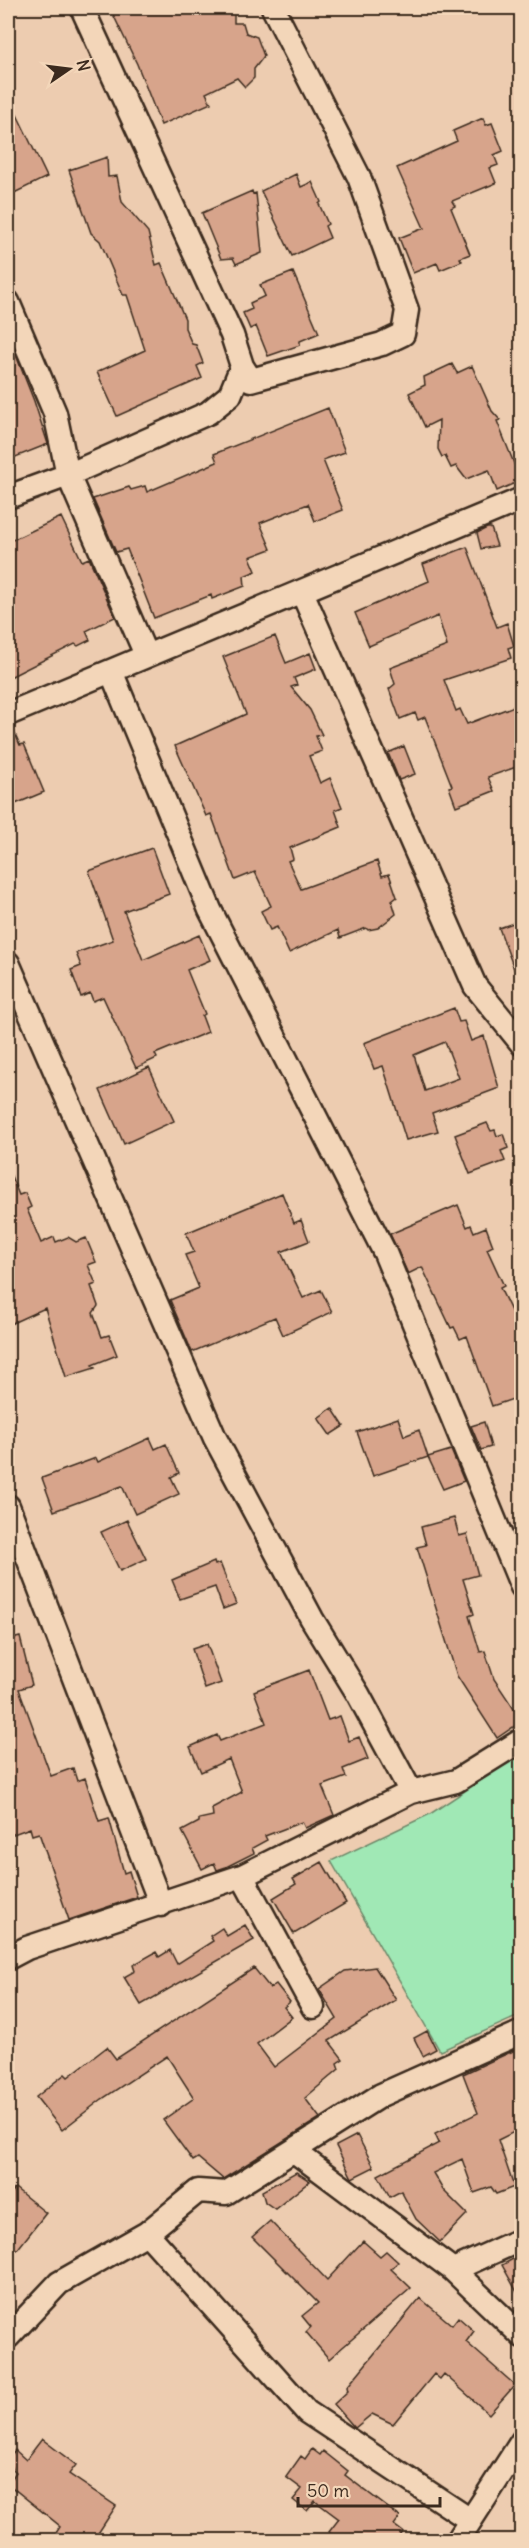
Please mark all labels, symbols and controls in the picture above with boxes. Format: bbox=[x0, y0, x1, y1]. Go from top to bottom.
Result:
north arrow bbox=[39, 39, 99, 99]
text: N bbox=[73, 58, 95, 73]
scale bar bbox=[298, 2470, 440, 2508]
text: 50 m bbox=[307, 2479, 349, 2502]

